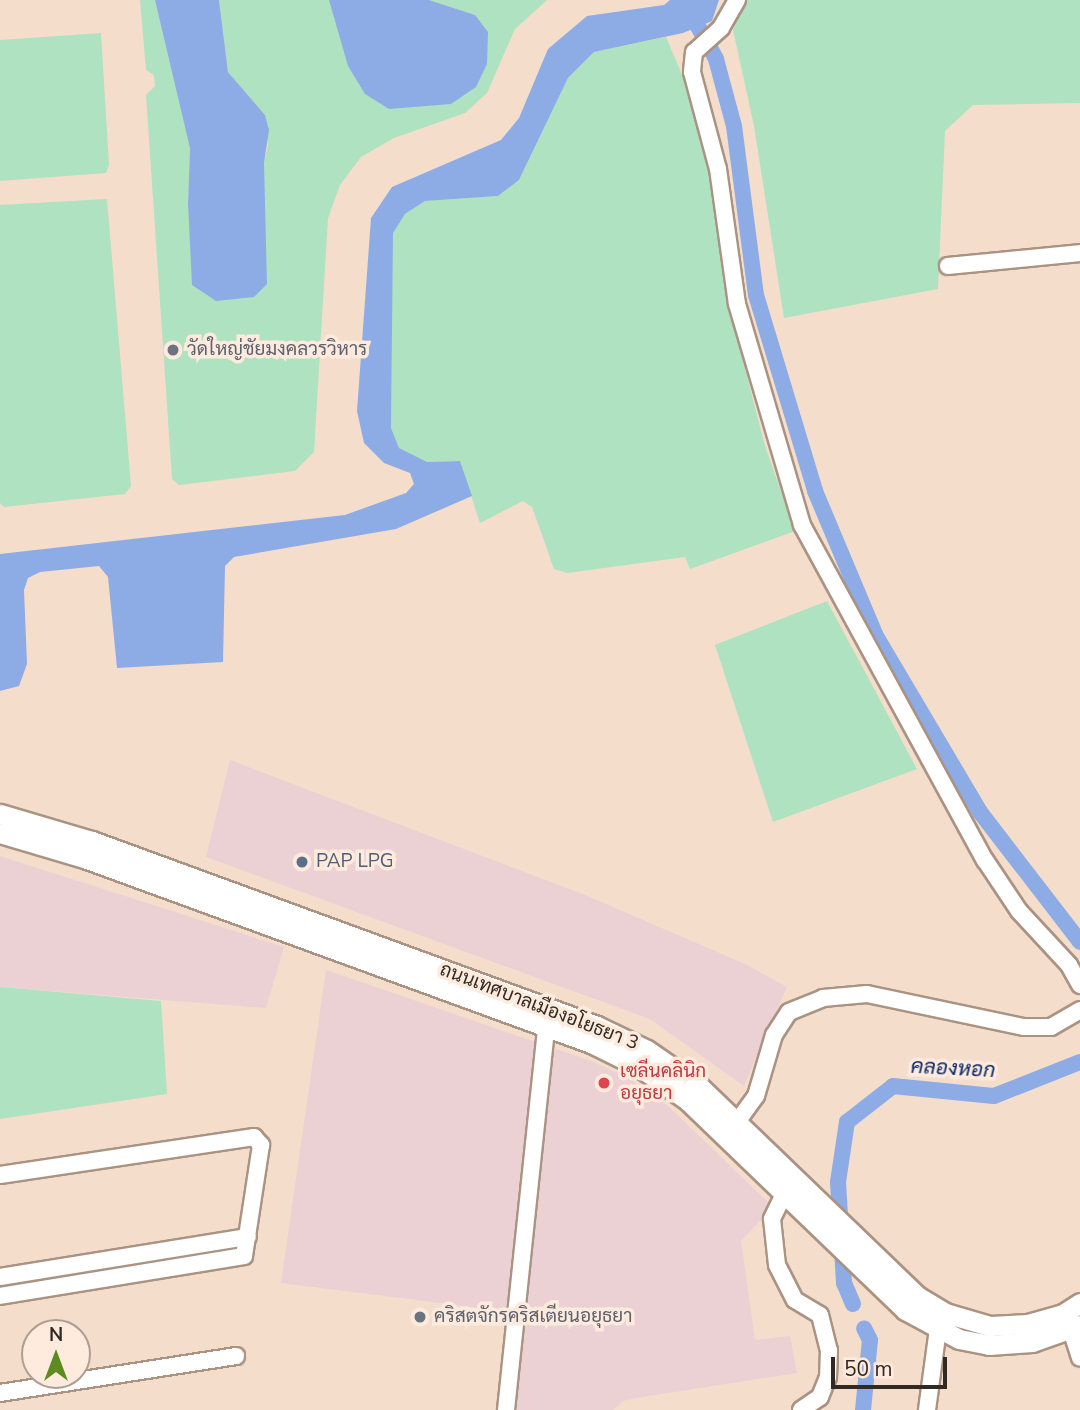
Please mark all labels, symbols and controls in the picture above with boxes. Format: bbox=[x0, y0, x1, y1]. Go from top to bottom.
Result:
place label: วัดใหญ่ชัยมงคลวรวิหาร bbox=[187, 339, 367, 361]
marker: วัดใหญ่ชัยมงคลวรวิหาร bbox=[165, 342, 181, 358]
place label: PAP LPG bbox=[316, 851, 393, 873]
marker: PAP LPG bbox=[294, 854, 310, 870]
street label: ถนนเทศบาลเมืองอโยธยา 3 bbox=[437, 959, 641, 1055]
water label: คลองหอก bbox=[910, 1053, 996, 1083]
place label: เซลีนคลินิก อยุธยา bbox=[620, 1061, 706, 1105]
marker: เซลีนคลินิก อยุธยา bbox=[594, 1073, 614, 1093]
place label: คริสตจักรคริสเตียนอยุธยา bbox=[434, 1306, 632, 1328]
marker: คริสตจักรคริสเตียนอยุธยา bbox=[412, 1309, 428, 1325]
north arrow bbox=[21, 1319, 91, 1389]
text: N bbox=[49, 1322, 63, 1348]
scale bar bbox=[835, 1344, 950, 1388]
text: 50 m bbox=[844, 1355, 893, 1383]

